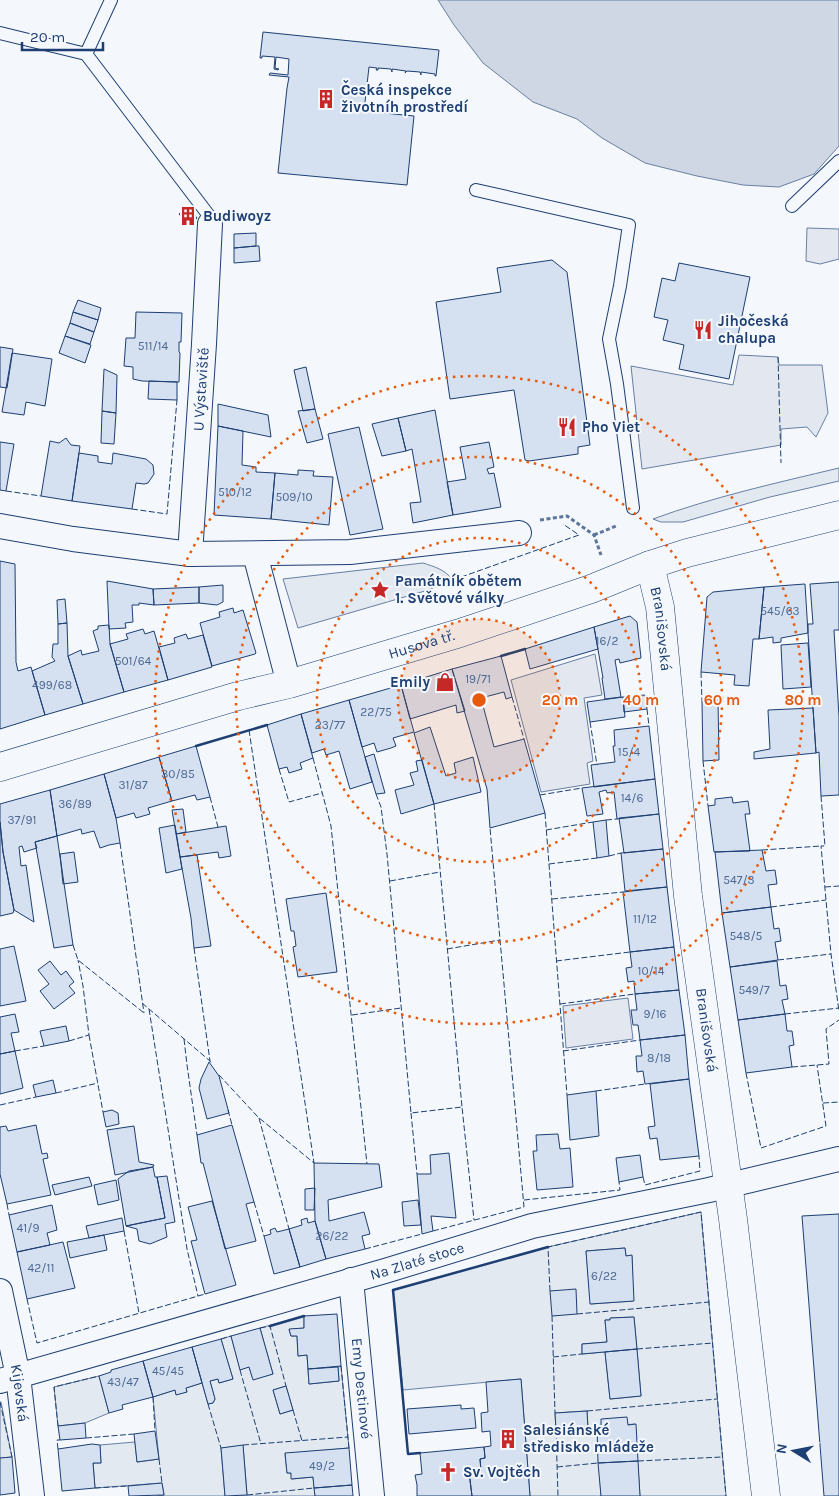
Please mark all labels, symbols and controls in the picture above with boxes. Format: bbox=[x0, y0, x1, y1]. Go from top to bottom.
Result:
scale bar bbox=[22, 20, 104, 52]
text: 20 m bbox=[30, 28, 65, 46]
place label: Česká inspekce životníh prostředí bbox=[341, 79, 469, 116]
building icon: Česká inspekce životníh prostředí bbox=[315, 88, 337, 110]
building icon: Budiwoyz bbox=[177, 205, 199, 227]
place label: Budiwoyz bbox=[203, 207, 271, 225]
place label: Jihočeská chalupa bbox=[718, 312, 789, 347]
restaurant icon: Jihočeská chalupa bbox=[692, 319, 714, 341]
house number: 511/14 bbox=[138, 339, 169, 353]
street label: U Výstaviště bbox=[189, 347, 213, 432]
restaurant icon: Pho Viet bbox=[556, 416, 578, 438]
place label: Pho Viet bbox=[582, 418, 640, 436]
house number: 510/12 bbox=[218, 485, 252, 499]
house number: 509/10 bbox=[275, 490, 313, 504]
place label: Památník obětem 1. Světové války bbox=[395, 572, 522, 607]
place icon: Památník obětem 1. Světové války bbox=[369, 579, 391, 601]
street label: Branišovská bbox=[646, 585, 675, 672]
house number: 545/63 bbox=[760, 604, 800, 618]
street label: Husova tř. bbox=[386, 626, 457, 663]
house number: 16/2 bbox=[596, 634, 619, 648]
house number: 501/64 bbox=[115, 654, 152, 668]
shop icon: Emily bbox=[434, 671, 456, 693]
house number: 19/71 bbox=[465, 672, 491, 686]
place label: Emily bbox=[390, 673, 430, 691]
house number: 499/68 bbox=[32, 678, 72, 692]
centre of rings bbox=[470, 691, 488, 709]
text: 20 m bbox=[542, 691, 578, 709]
text: 40 m bbox=[623, 691, 659, 709]
text: 60 m bbox=[704, 691, 740, 709]
text: 80 m bbox=[784, 691, 822, 709]
house number: 22/75 bbox=[360, 705, 392, 719]
house number: 23/77 bbox=[315, 718, 346, 732]
house number: 15/4 bbox=[618, 745, 641, 759]
house number: 30/85 bbox=[161, 767, 195, 781]
house number: 31/87 bbox=[118, 778, 148, 792]
house number: 14/6 bbox=[621, 791, 643, 805]
house number: 36/89 bbox=[58, 797, 92, 811]
house number: 37/91 bbox=[8, 813, 36, 827]
house number: 547/3 bbox=[723, 873, 755, 887]
house number: 11/12 bbox=[633, 912, 657, 926]
house number: 548/5 bbox=[730, 929, 763, 943]
house number: 10/14 bbox=[638, 964, 665, 978]
house number: 549/7 bbox=[738, 983, 770, 997]
street label: Branišovská bbox=[692, 987, 721, 1073]
house number: 9/16 bbox=[644, 1007, 667, 1021]
house number: 8/18 bbox=[647, 1051, 671, 1065]
house number: 41/9 bbox=[17, 1221, 39, 1235]
house number: 26/22 bbox=[316, 1229, 348, 1243]
street label: Na Zlaté stoce bbox=[368, 1238, 466, 1284]
house number: 42/11 bbox=[28, 1261, 54, 1275]
house number: 6/22 bbox=[591, 1269, 617, 1283]
street label: Emy Destinové bbox=[348, 1337, 375, 1440]
street label: Kijevská bbox=[7, 1362, 32, 1423]
house number: 45/45 bbox=[152, 1364, 184, 1378]
house number: 43/47 bbox=[107, 1375, 139, 1389]
place label: Salesiánské středisko mládeže bbox=[523, 1421, 654, 1456]
north arrow bbox=[769, 1426, 819, 1476]
building icon: Salesiánské středisko mládeže bbox=[497, 1428, 519, 1450]
text: N bbox=[772, 1442, 791, 1455]
house number: 49/2 bbox=[309, 1459, 335, 1473]
church icon: Sv. Vojtěch bbox=[437, 1461, 459, 1483]
place label: Sv. Vojtěch bbox=[463, 1463, 540, 1481]

